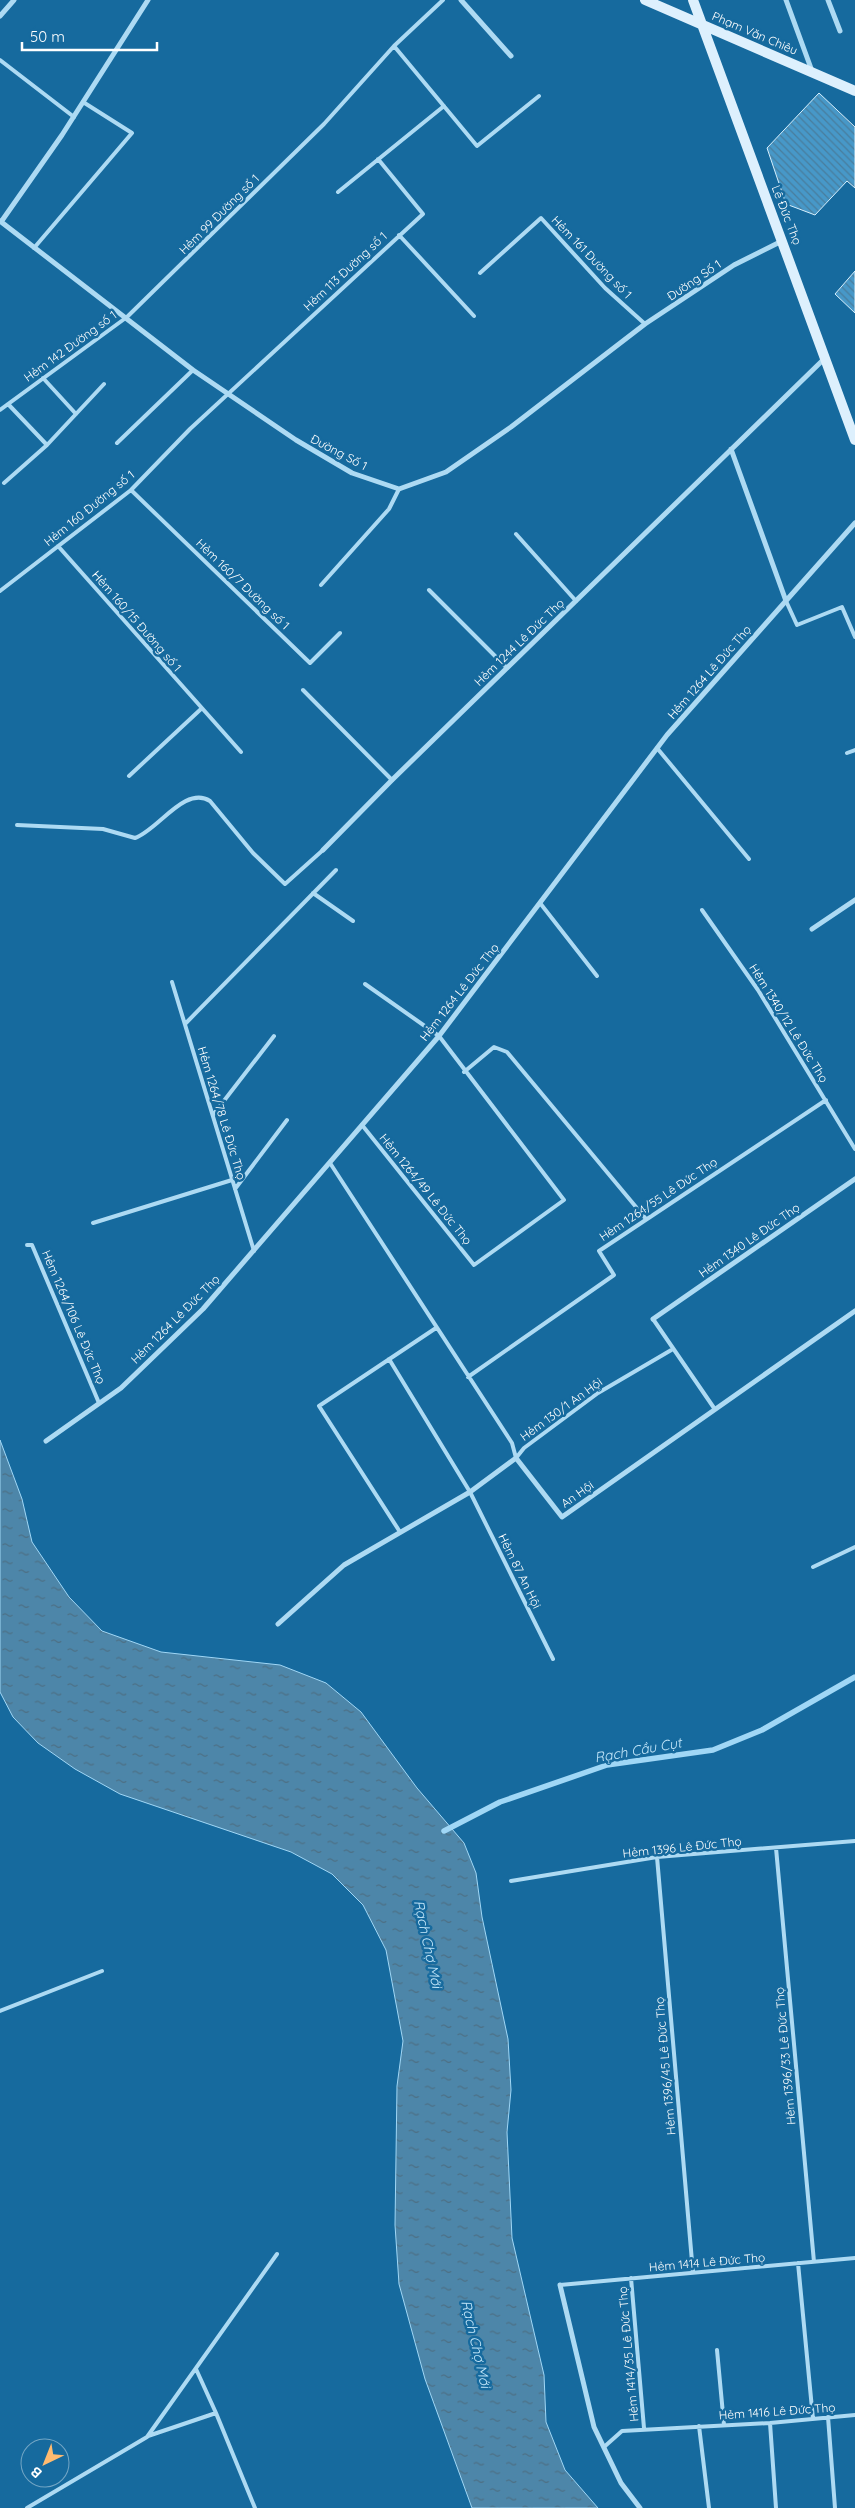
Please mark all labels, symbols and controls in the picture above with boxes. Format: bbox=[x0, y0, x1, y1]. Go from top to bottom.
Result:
street label: Phạm Văn Chiêu bbox=[710, 8, 800, 58]
scale bar bbox=[22, 20, 158, 52]
text: 50 m bbox=[30, 27, 65, 46]
street label: Hẻm 99 Đường số 1 bbox=[176, 171, 262, 257]
street label: Lê Đức Thọ bbox=[769, 183, 805, 247]
street label: Hẻm 161 Đường số 1 bbox=[549, 213, 635, 301]
street label: Hẻm 113 Đường số 1 bbox=[300, 228, 390, 314]
street label: Đường Số 1 bbox=[664, 256, 724, 304]
street label: Hẻm 142 Đường số 1 bbox=[21, 307, 119, 385]
street label: Đường Số 1 bbox=[308, 431, 370, 473]
street label: Hẻm 160 Đường số 1 bbox=[41, 467, 137, 549]
street label: Hẻm 160/7 Đường số 1 bbox=[193, 535, 293, 633]
street label: Hẻm 160/15 Đường số 1 bbox=[89, 567, 185, 675]
street label: Hẻm 1244 Lê Đức Thọ bbox=[471, 595, 567, 689]
street label: Hẻm 1264 Lê Đức Thọ bbox=[664, 622, 754, 722]
street label: Hẻm 1264 Lê Đức Thọ bbox=[416, 940, 502, 1044]
street label: Hẻm 1340/12 Lê Đức Thọ bbox=[746, 961, 832, 1085]
street label: Hẻm 1264/78 Lê Đức Thọ bbox=[195, 1045, 249, 1181]
street label: Hẻm 1264/49 Lê Đức Thọ bbox=[377, 1130, 475, 1248]
street label: Hẻm 1264/55 Lê Đức Thọ bbox=[596, 1154, 720, 1244]
street label: Hẻm 1340 Lê Đức Thọ bbox=[696, 1199, 802, 1281]
street label: Hẻm 1264/106 Lê Đức Thọ bbox=[39, 1248, 109, 1386]
street label: Hẻm 1264 Lê Đức Thọ bbox=[127, 1271, 223, 1367]
street label: Hẻm 130/1 An Hội bbox=[517, 1374, 605, 1444]
street label: An Hội bbox=[558, 1477, 596, 1511]
street label: Hẻm 87 An Hội bbox=[495, 1531, 545, 1611]
water label: Rạch Cầu Cụt bbox=[593, 1733, 685, 1767]
street label: Hẻm 1396 Lê Đức Thọ bbox=[622, 1833, 742, 1861]
water label: Rạch Chợ Mới bbox=[410, 1898, 447, 1992]
street label: Hẻm 1396/33 Lê Đức Thọ bbox=[771, 1986, 799, 2126]
street label: Hẻm 1396/45 Lê Đức Thọ bbox=[651, 1996, 679, 2136]
street label: Hẻm 1414 Lê Đức Thọ bbox=[648, 2249, 766, 2275]
street label: Hẻm 1414/35 Lê Đức Thọ bbox=[615, 2286, 641, 2422]
water label: Rạch Chợ Mới bbox=[457, 2298, 495, 2392]
street label: Hẻm 1416 Lê Đức Thọ bbox=[718, 2399, 836, 2423]
north arrow bbox=[20, 2438, 70, 2488]
text: B bbox=[27, 2463, 46, 2482]

